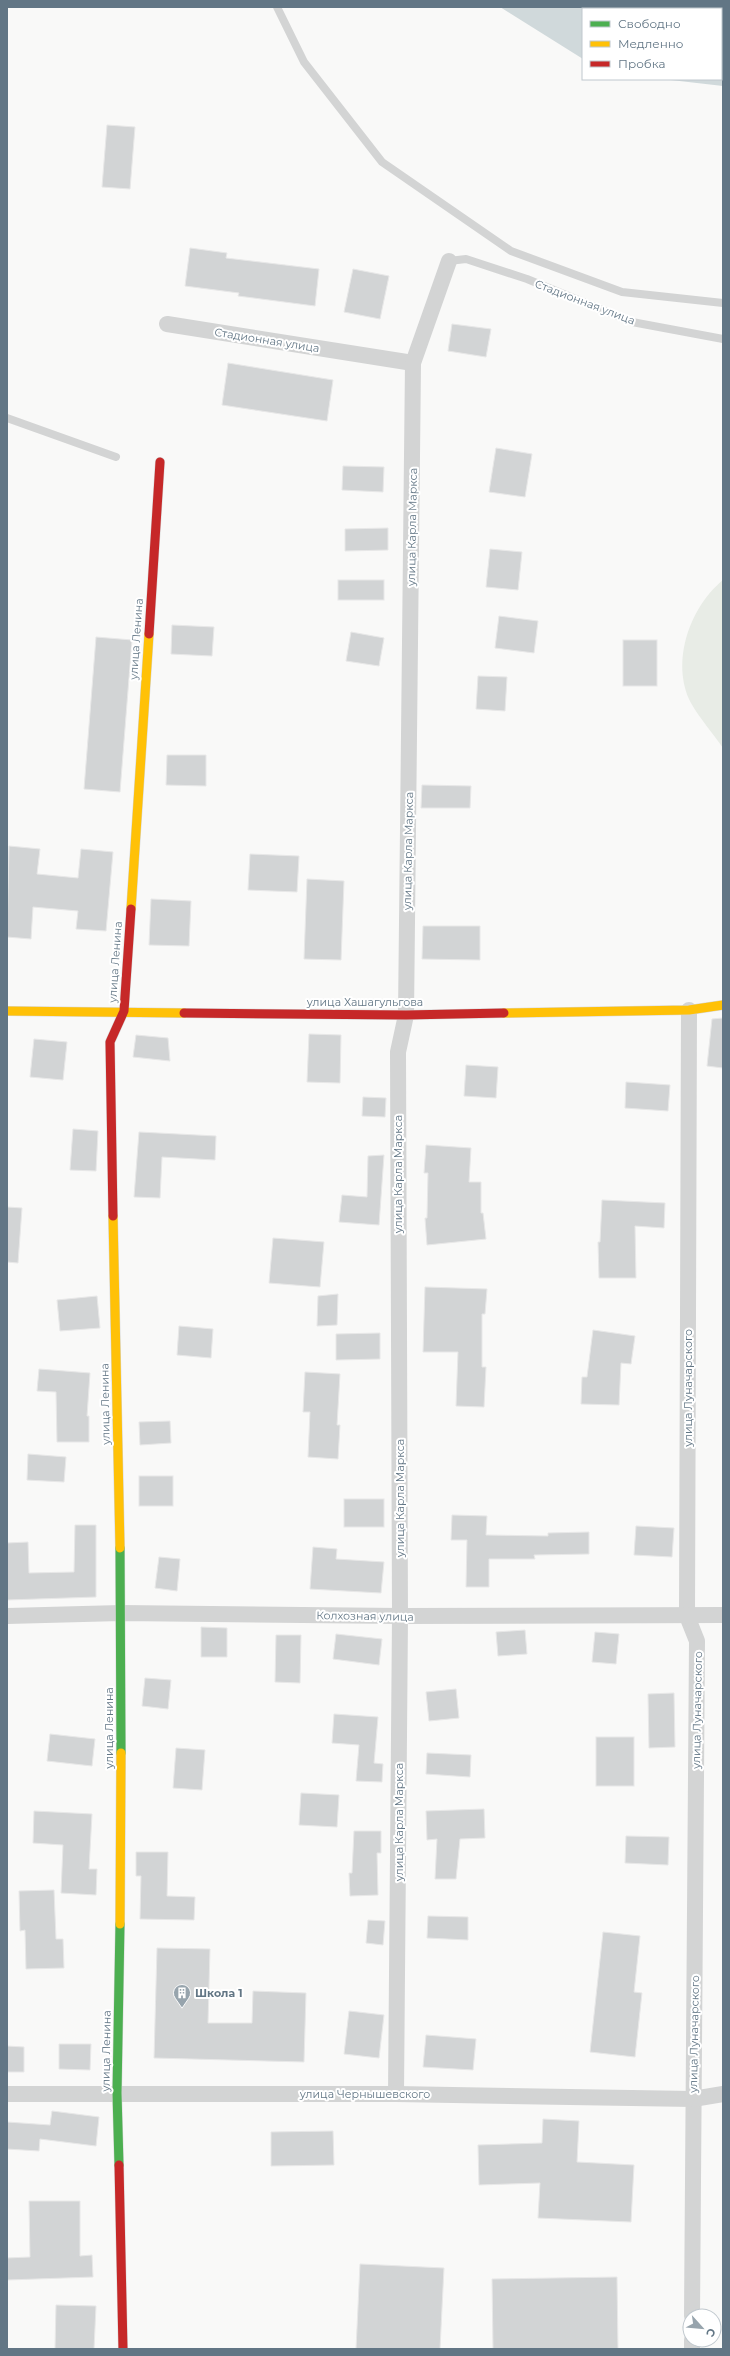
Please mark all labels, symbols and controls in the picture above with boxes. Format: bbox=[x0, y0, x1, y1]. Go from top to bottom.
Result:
legend bbox=[582, 8, 722, 80]
text: Свободно bbox=[618, 16, 681, 31]
text: Медленно bbox=[618, 36, 684, 51]
text: Пробка bbox=[618, 56, 666, 71]
street label: Стадионная улица bbox=[533, 276, 637, 328]
street label: Стадионная улица bbox=[213, 325, 321, 355]
street label: улица Карла Маркса bbox=[404, 468, 420, 587]
street label: улица Ленина bbox=[126, 598, 146, 681]
street label: улица Карла Маркса bbox=[400, 792, 416, 911]
street label: улица Ленина bbox=[105, 921, 125, 1004]
street label: улица Хашагульгова bbox=[306, 995, 423, 1009]
street label: улица Карла Маркса bbox=[391, 1115, 405, 1234]
street label: улица Луначарского bbox=[681, 1329, 695, 1448]
street label: улица Ленина bbox=[97, 1363, 113, 1446]
street label: улица Карла Маркса bbox=[393, 1439, 407, 1558]
street label: Колхозная улица bbox=[316, 1608, 414, 1624]
street label: улица Луначарского bbox=[689, 1651, 705, 1770]
street label: улица Ленина bbox=[102, 1687, 116, 1770]
street label: улица Карла Маркса bbox=[392, 1763, 406, 1882]
street label: улица Луначарского bbox=[686, 1975, 702, 2094]
building icon: Школа 1 bbox=[172, 1983, 192, 2008]
place label: Школа 1 bbox=[195, 1986, 242, 2000]
street label: улица Ленина bbox=[98, 2010, 114, 2093]
street label: улица Чернышевского bbox=[299, 2087, 430, 2101]
north arrow bbox=[682, 2308, 722, 2348]
text: С bbox=[703, 2326, 719, 2339]

